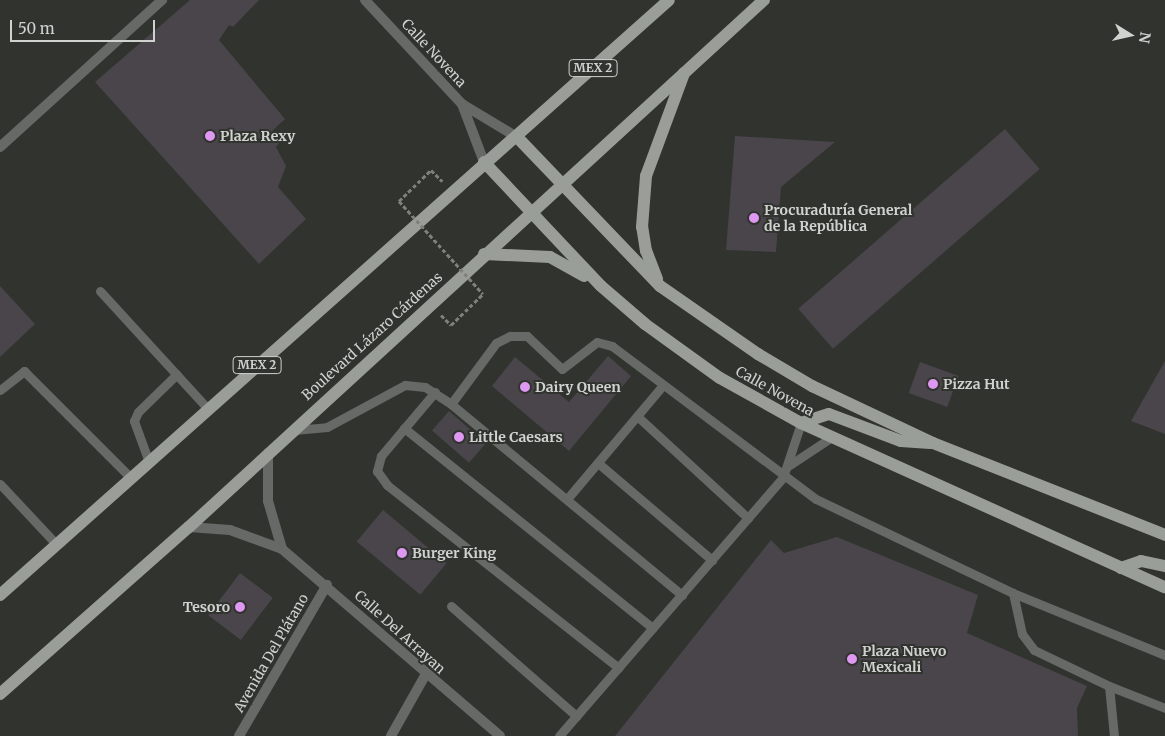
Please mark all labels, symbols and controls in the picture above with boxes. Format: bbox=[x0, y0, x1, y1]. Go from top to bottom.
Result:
scale bar bbox=[12, 10, 158, 42]
north arrow bbox=[1105, 10, 1155, 60]
street label: Calle Novena bbox=[398, 15, 470, 91]
text: 50 m bbox=[18, 19, 55, 38]
text: N bbox=[1135, 31, 1155, 45]
road number: MEX 2 bbox=[568, 58, 618, 78]
place label: Plaza Rexy bbox=[220, 128, 295, 144]
marker: Plaza Rexy bbox=[204, 130, 216, 142]
place label: Procuraduría General de la República bbox=[764, 202, 912, 234]
marker: Procuraduría General de la República bbox=[748, 212, 760, 224]
street label: Boulevard Lázaro Cárdenas bbox=[298, 269, 446, 403]
road number: MEX 2 bbox=[232, 356, 282, 374]
street label: Calle Novena bbox=[733, 363, 817, 419]
place label: Pizza Hut bbox=[943, 376, 1010, 392]
marker: Pizza Hut bbox=[927, 378, 939, 390]
place label: Dairy Queen bbox=[535, 379, 621, 395]
marker: Dairy Queen bbox=[519, 381, 531, 393]
place label: Little Caesars bbox=[469, 429, 563, 445]
marker: Little Caesars bbox=[453, 431, 465, 443]
place label: Burger King bbox=[412, 545, 496, 561]
marker: Burger King bbox=[396, 547, 408, 559]
street label: Calle Del Arrayan bbox=[351, 587, 449, 677]
street label: Avenida Del Plátano bbox=[230, 591, 312, 715]
place label: Tesoro bbox=[183, 599, 230, 615]
marker: Tesoro bbox=[234, 601, 246, 613]
place label: Plaza Nuevo Mexicali bbox=[862, 643, 946, 676]
marker: Plaza Nuevo Mexicali bbox=[846, 653, 858, 665]

